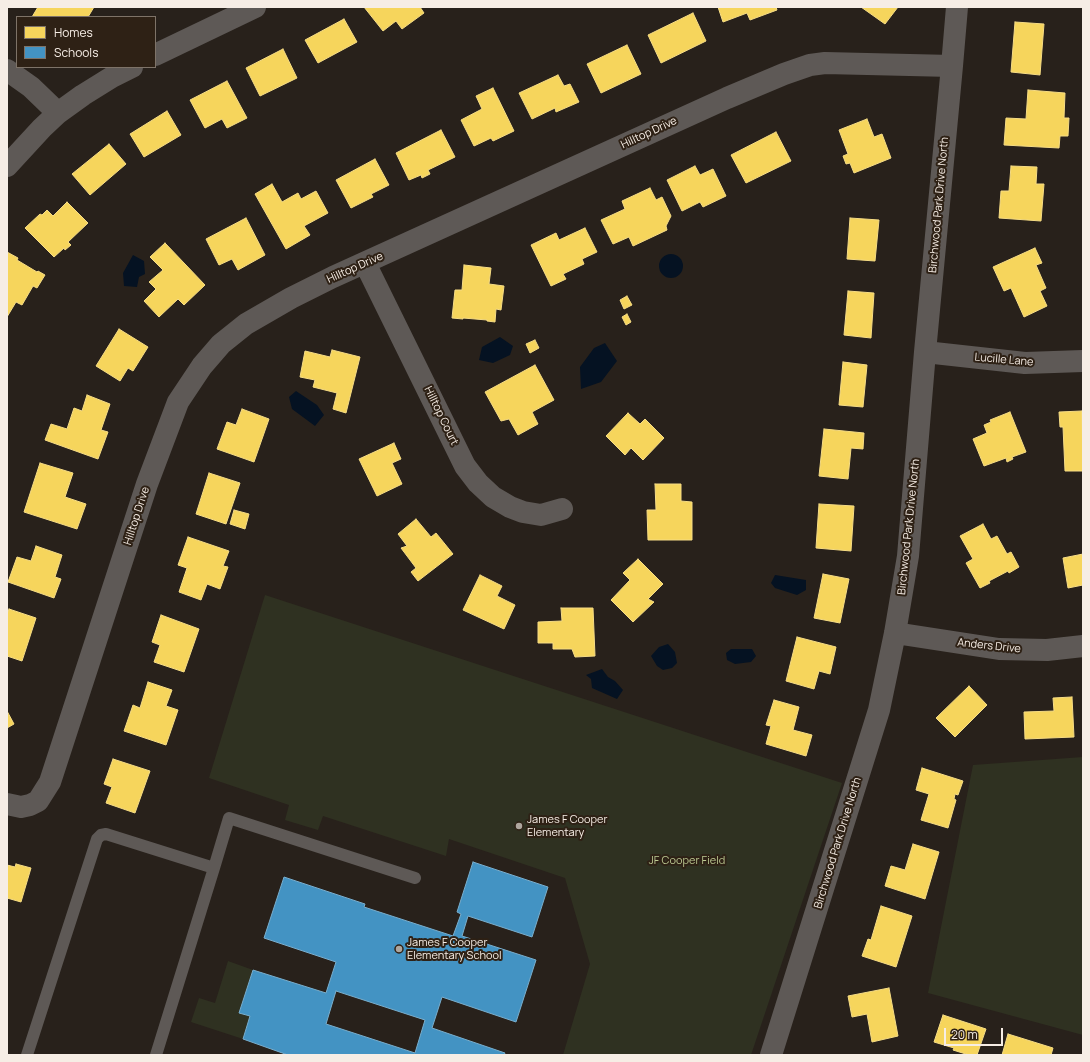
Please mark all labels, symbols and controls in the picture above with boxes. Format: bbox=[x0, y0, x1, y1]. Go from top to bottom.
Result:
legend bbox=[16, 16, 156, 68]
text: Homes bbox=[54, 24, 93, 41]
text: Schools bbox=[54, 44, 98, 61]
street label: Hilltop Drive bbox=[619, 114, 679, 152]
street label: Birchwood Park Drive North bbox=[926, 136, 952, 274]
street label: Hilltop Drive bbox=[325, 250, 385, 286]
street label: Lucille Lane bbox=[974, 351, 1034, 369]
street label: Hilltop Court bbox=[421, 384, 461, 448]
street label: Birchwood Park Drive North bbox=[895, 458, 923, 596]
street label: Hilltop Drive bbox=[121, 485, 153, 547]
street label: Anders Drive bbox=[957, 636, 1021, 656]
street label: Birchwood Park Drive North bbox=[812, 776, 864, 910]
place label: James F Cooper Elementary bbox=[527, 813, 607, 839]
marker: James F Cooper Elementary bbox=[514, 821, 524, 831]
park label: JF Cooper Field bbox=[649, 854, 725, 868]
place label: James F Cooper Elementary School bbox=[407, 936, 502, 962]
marker: James F Cooper Elementary School bbox=[394, 944, 404, 954]
scale bar bbox=[946, 1020, 1005, 1046]
text: 20 m bbox=[951, 1026, 978, 1043]

